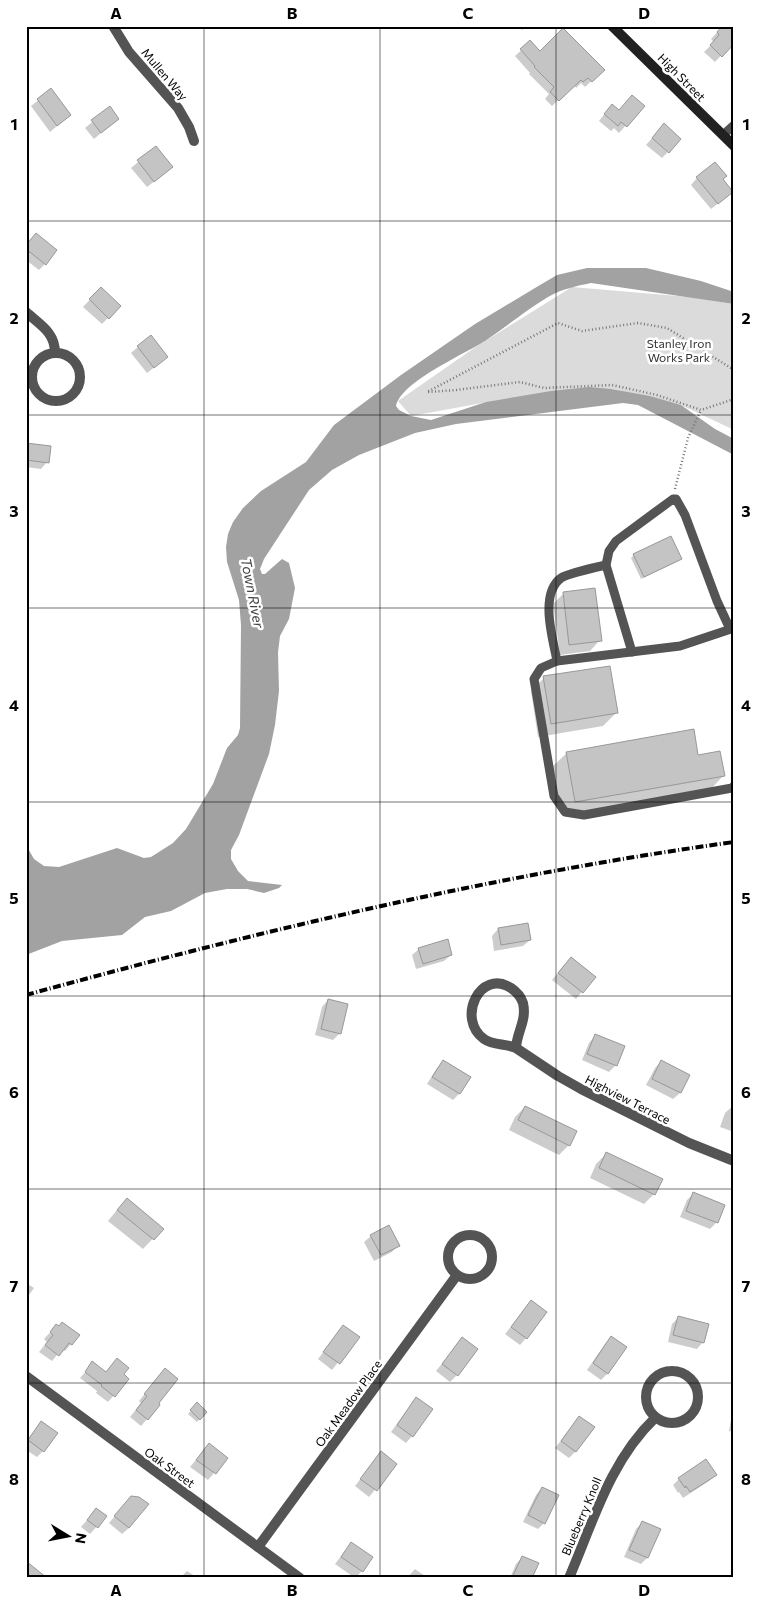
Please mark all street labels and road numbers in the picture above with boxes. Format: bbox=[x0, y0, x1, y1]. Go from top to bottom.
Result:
street label: Mullen Way bbox=[139, 45, 191, 103]
street label: High Street bbox=[655, 50, 709, 104]
street label: Highview Terrace bbox=[583, 1071, 673, 1127]
street label: Oak Meadow Place bbox=[312, 1357, 384, 1449]
street label: Oak Street bbox=[142, 1444, 198, 1490]
street label: Blueberry Knoll bbox=[558, 1475, 604, 1557]

